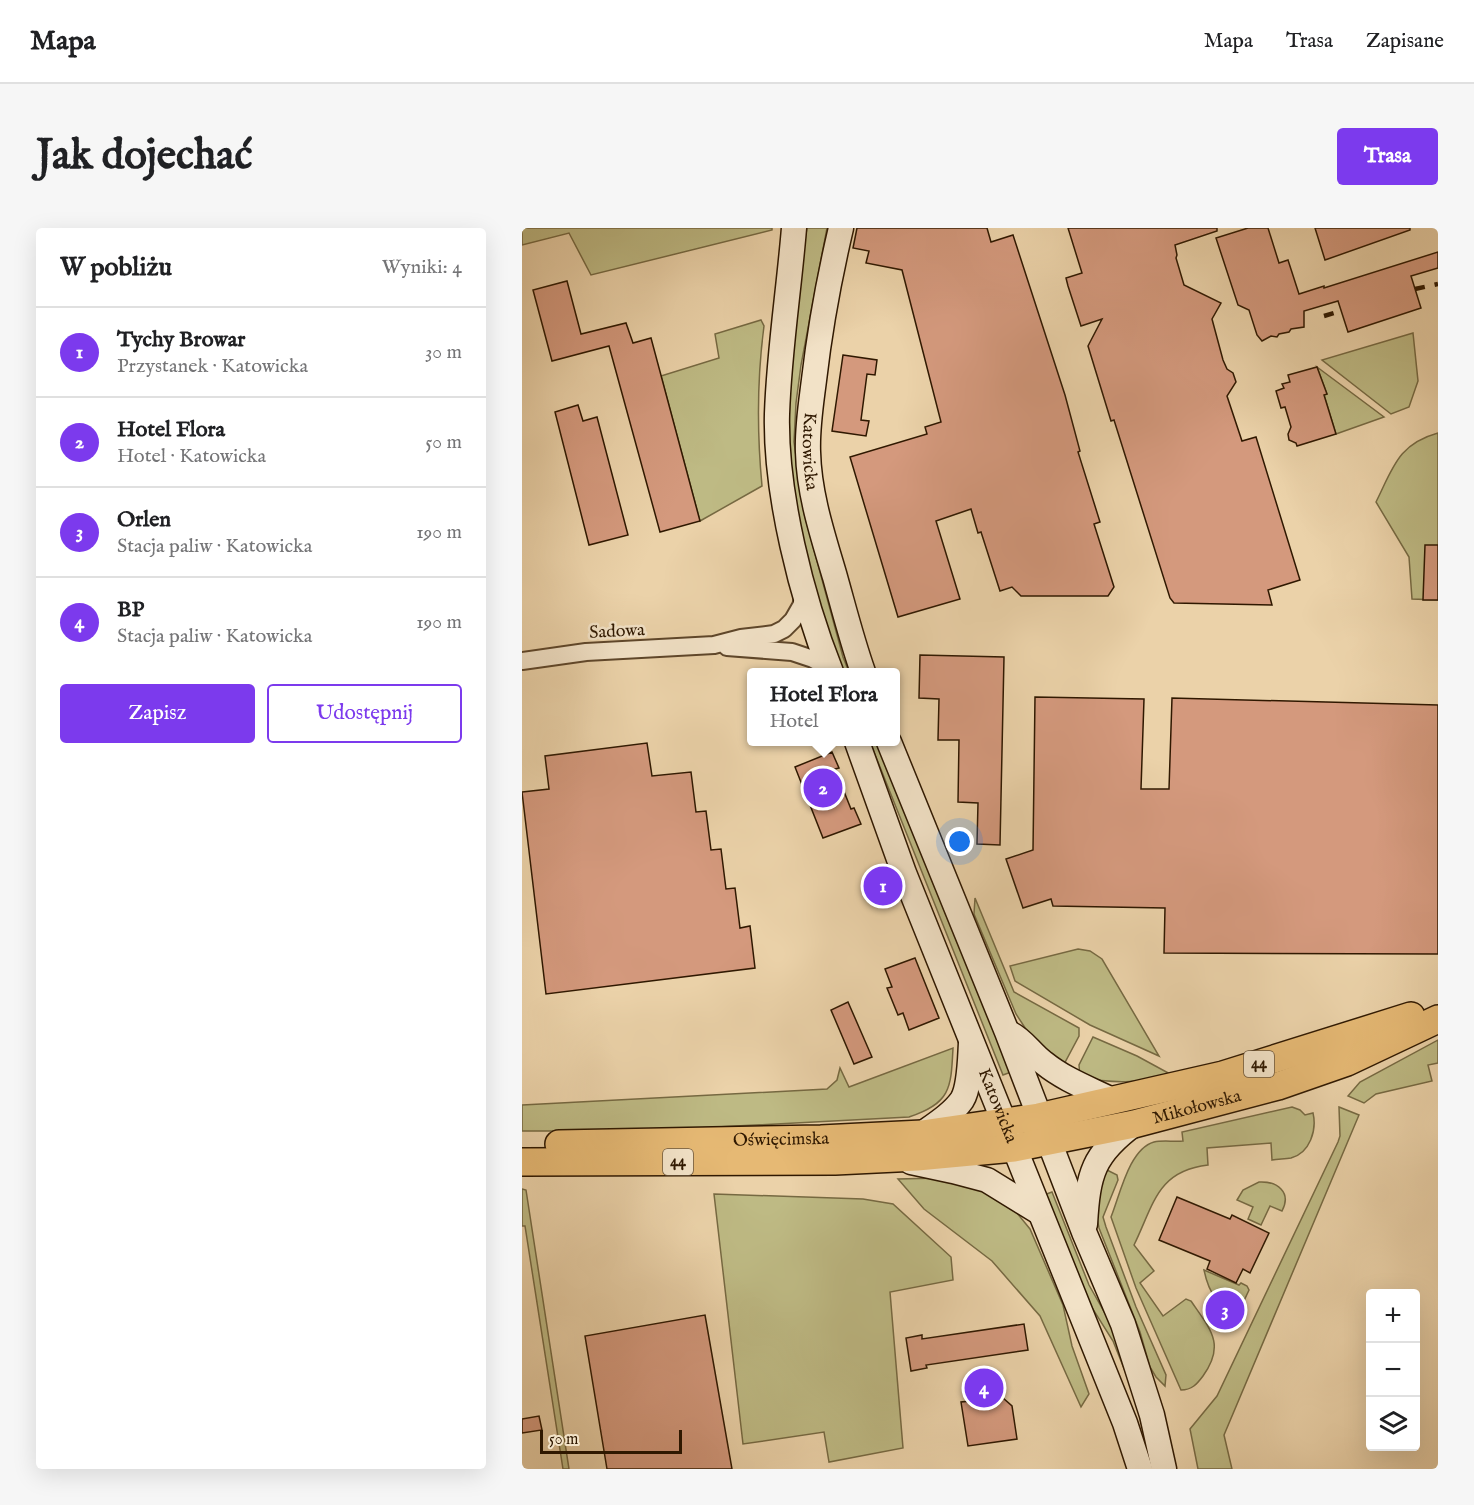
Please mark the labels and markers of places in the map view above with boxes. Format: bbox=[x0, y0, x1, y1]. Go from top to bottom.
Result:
pin: 2 bbox=[804, 766, 842, 810]
pin: 1 bbox=[864, 864, 902, 908]
pin: 3 bbox=[1206, 1288, 1244, 1332]
pin: 4 bbox=[964, 1366, 1004, 1410]

